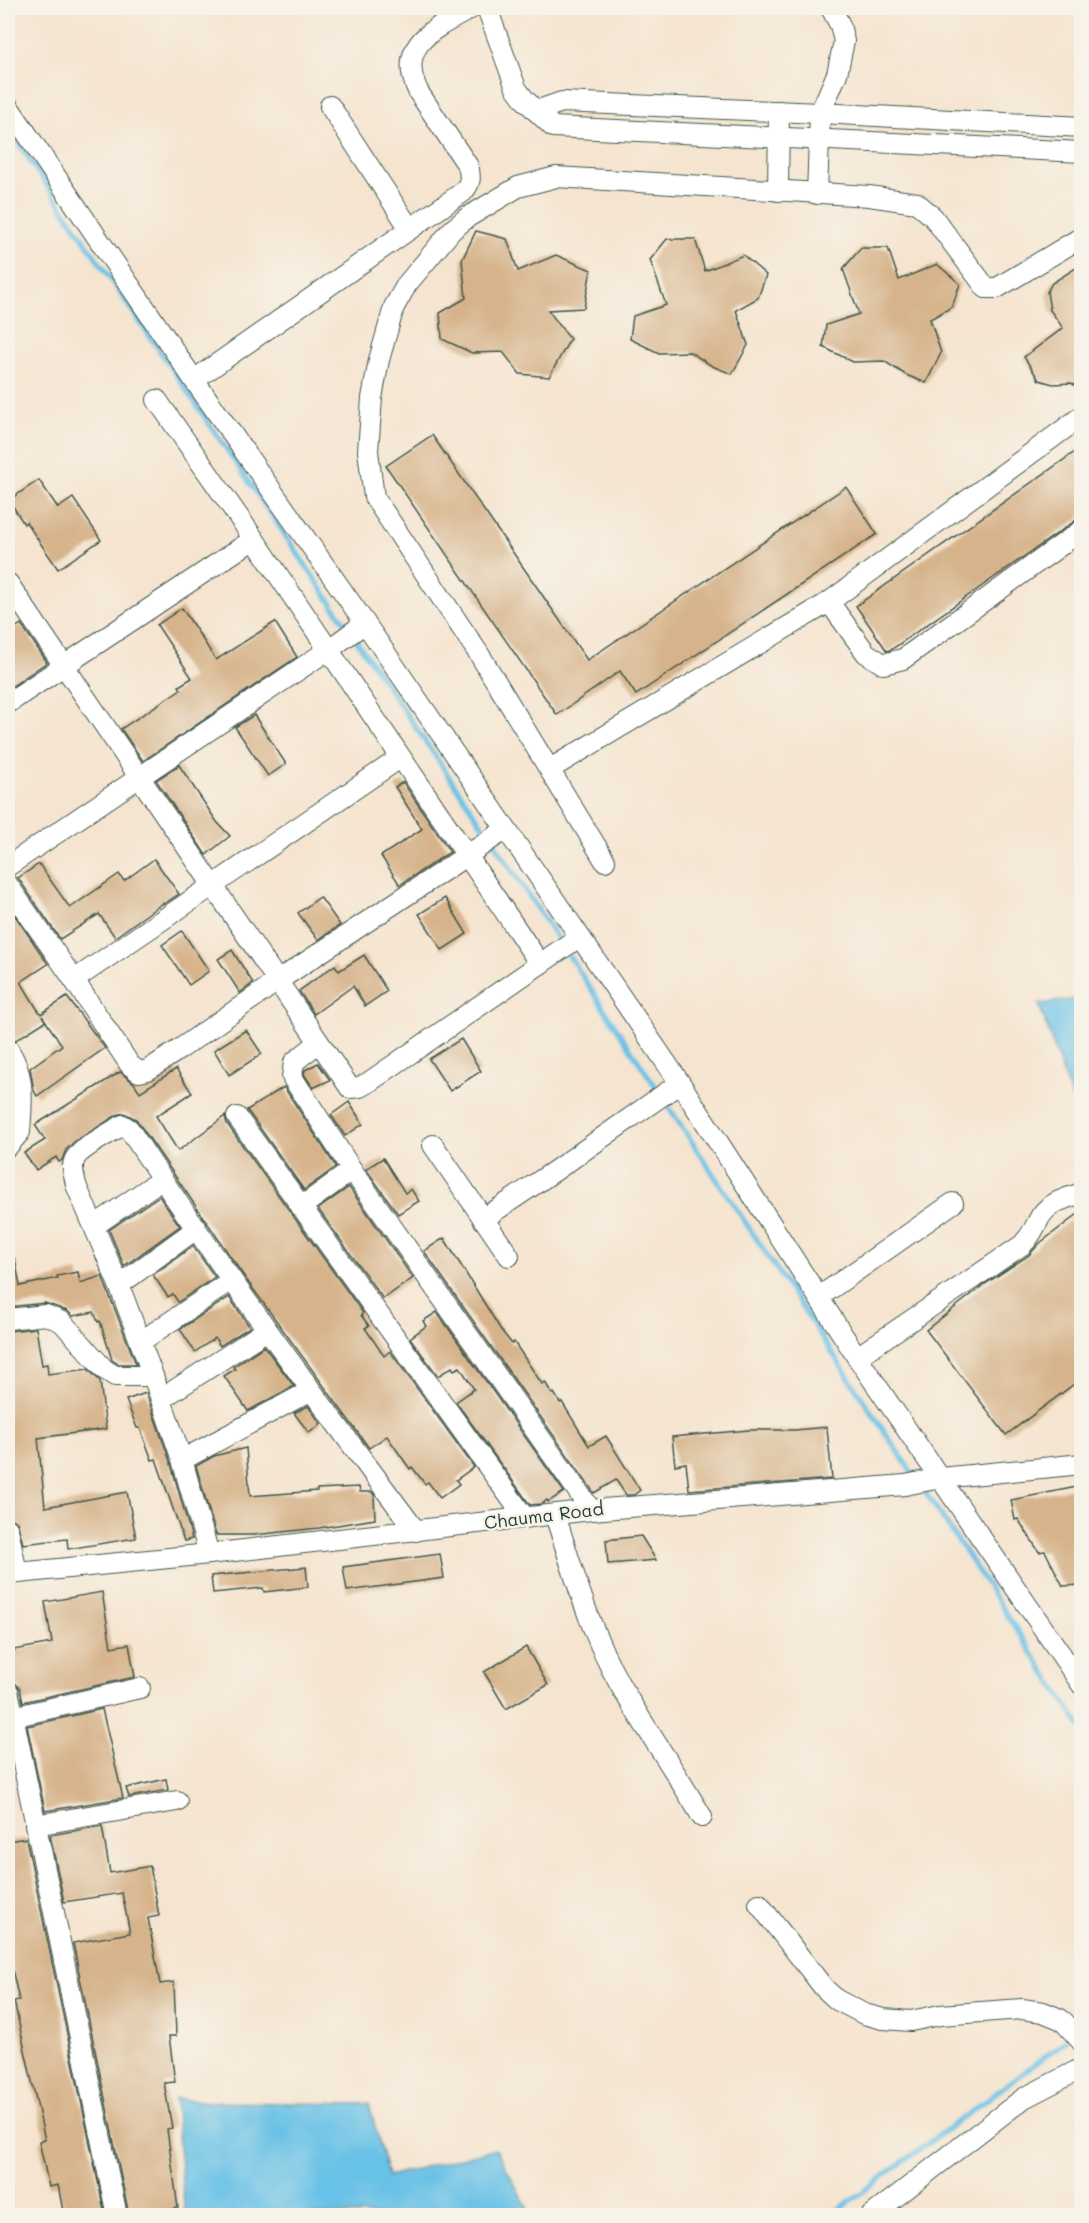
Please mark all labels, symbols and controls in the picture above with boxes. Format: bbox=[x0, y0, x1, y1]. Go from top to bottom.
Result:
street label: Chauma Road bbox=[483, 1496, 605, 1534]

